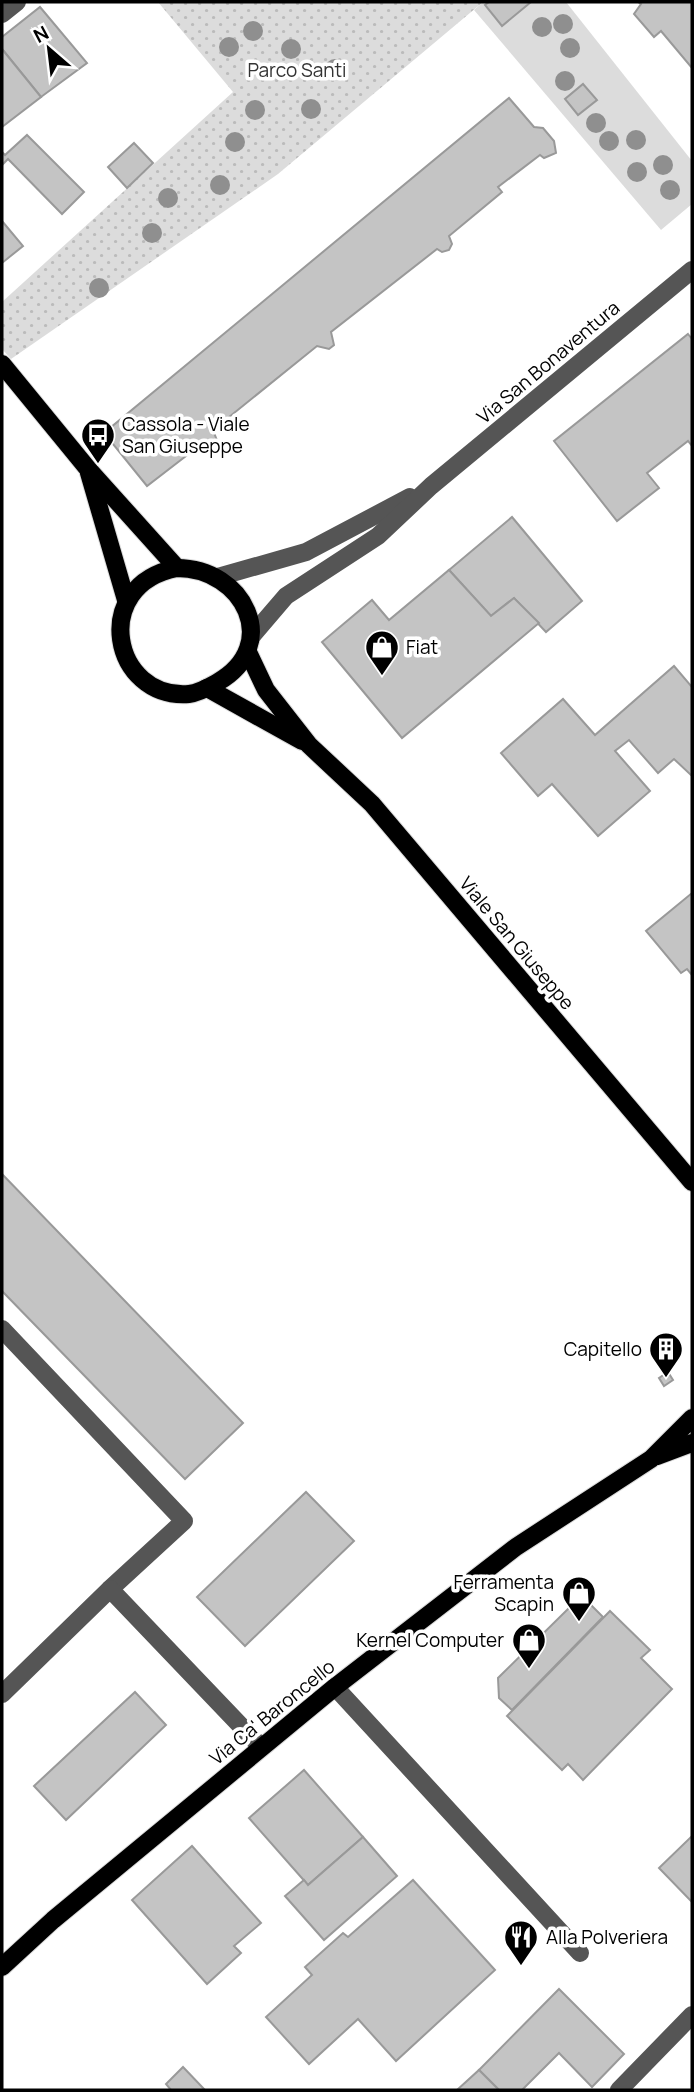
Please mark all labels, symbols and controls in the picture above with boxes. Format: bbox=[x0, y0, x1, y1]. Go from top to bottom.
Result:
north arrow bbox=[14, 14, 84, 84]
text: N bbox=[29, 19, 53, 49]
park label: Parco Santi bbox=[247, 57, 347, 83]
street label: Via San Bonaventura bbox=[471, 295, 625, 429]
place label: Cassola - Viale San Giuseppe bbox=[122, 411, 250, 459]
bus stop icon: Cassola - Viale San Giuseppe bbox=[79, 416, 117, 465]
shop icon: Fiat bbox=[363, 628, 401, 677]
place label: Fiat bbox=[406, 634, 438, 660]
street label: Viale San Giuseppe bbox=[454, 871, 580, 1015]
building icon: Capitello bbox=[647, 1330, 685, 1379]
place label: Capitello bbox=[564, 1336, 642, 1362]
place label: Ferramenta Scapin bbox=[453, 1569, 554, 1617]
shop icon: Ferramenta Scapin bbox=[560, 1574, 598, 1623]
shop icon: Kernel Computer bbox=[510, 1621, 548, 1670]
place label: Kernel Computer bbox=[356, 1627, 504, 1653]
street label: Via Ca' Baroncello bbox=[204, 1653, 340, 1771]
restaurant icon: Alla Polveriera bbox=[502, 1918, 540, 1967]
place label: Alla Polveriera bbox=[546, 1924, 668, 1950]

